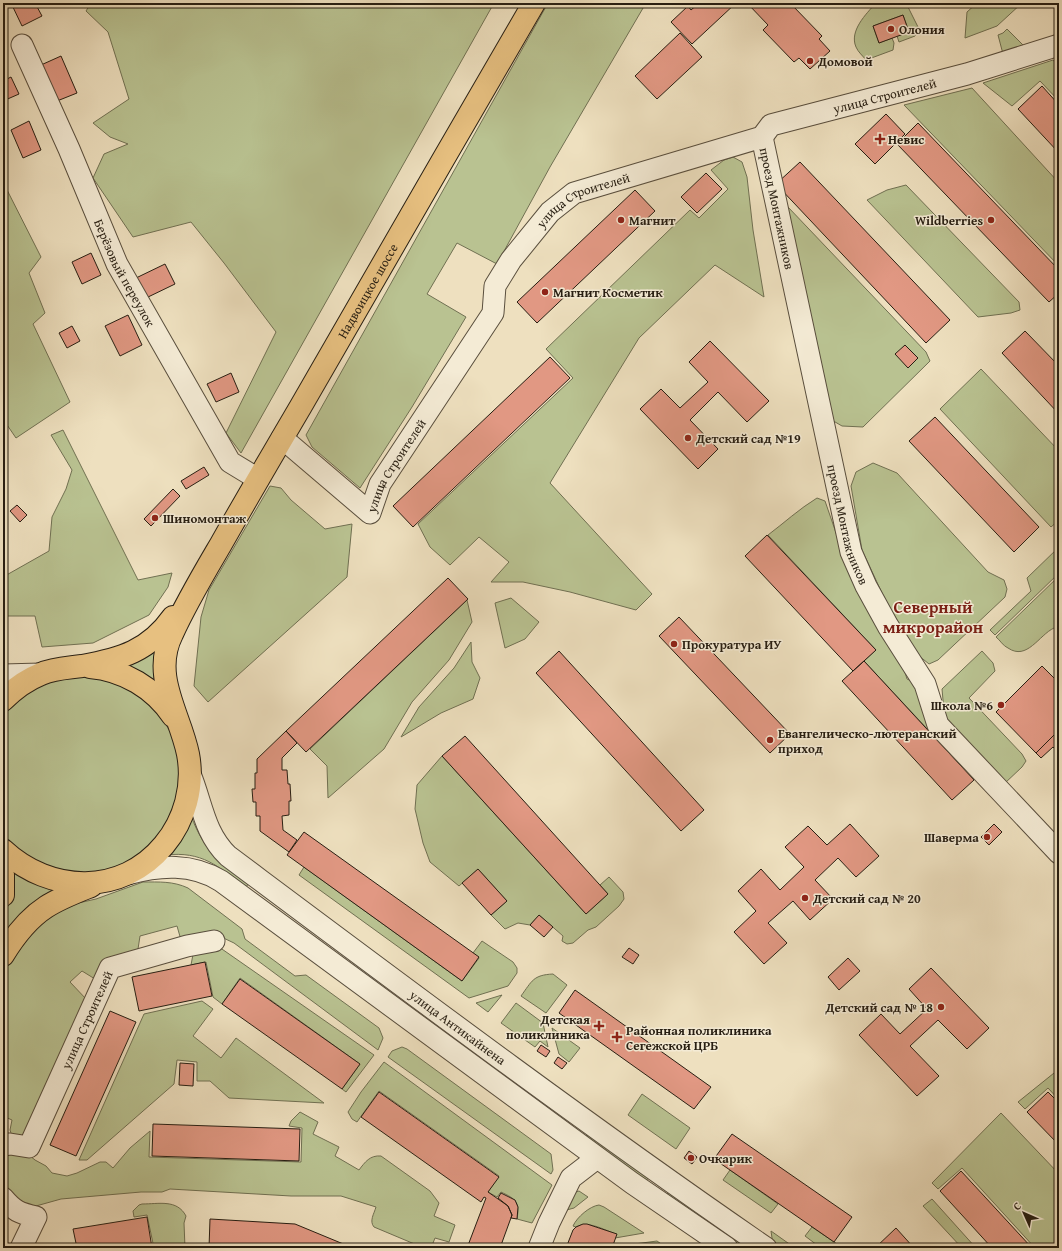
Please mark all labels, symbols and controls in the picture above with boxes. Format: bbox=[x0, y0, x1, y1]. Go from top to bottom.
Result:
place label: Олония bbox=[899, 20, 945, 39]
marker: Олония bbox=[886, 24, 896, 34]
place label: Домовой bbox=[817, 52, 873, 71]
marker: Домовой bbox=[805, 56, 815, 66]
street label: улица Строителей bbox=[830, 73, 939, 118]
place label: Невис bbox=[888, 130, 924, 149]
marker: Невис bbox=[875, 134, 885, 144]
street label: проезд Монтажников bbox=[755, 146, 800, 271]
street label: улица Строителей bbox=[531, 167, 632, 233]
place label: Магнит bbox=[629, 211, 676, 230]
place label: Wildberries bbox=[915, 211, 983, 230]
marker: Магнит bbox=[616, 215, 626, 225]
marker: Wildberries bbox=[986, 215, 996, 225]
street label: Берёзовый переулок bbox=[90, 216, 160, 330]
street label: Надвоицкое шоссе bbox=[332, 240, 402, 342]
place label: Магнит Косметик bbox=[553, 283, 663, 302]
marker: Магнит Косметик bbox=[540, 287, 550, 297]
street label: улица Строителей bbox=[361, 414, 430, 516]
place label: Детский сад №19 bbox=[695, 429, 801, 448]
marker: Детский сад №19 bbox=[683, 433, 693, 443]
street label: проезд Монтажников bbox=[823, 462, 874, 588]
place label: Шиномонтаж bbox=[163, 509, 247, 528]
marker: Шиномонтаж bbox=[150, 513, 160, 523]
district label: Северный микрорайон bbox=[883, 594, 984, 639]
place label: Прокуратура ИУ bbox=[682, 635, 782, 654]
marker: Прокуратура ИУ bbox=[669, 639, 679, 649]
place label: Школа №6 bbox=[931, 696, 993, 715]
marker: Школа №6 bbox=[996, 700, 1006, 710]
place label: Евангелическо-лютеранский приход bbox=[778, 724, 957, 758]
marker: Евангелическо-лютеранский приход bbox=[765, 735, 775, 745]
place label: Шаверма bbox=[924, 828, 979, 847]
marker: Шаверма bbox=[982, 832, 992, 842]
place label: Детский сад № 20 bbox=[812, 889, 921, 908]
marker: Детский сад № 20 bbox=[800, 893, 810, 903]
street label: улица Строителей bbox=[56, 967, 117, 1073]
street label: улица Антикайнена bbox=[405, 985, 511, 1070]
place label: Детский сад № 18 bbox=[824, 998, 933, 1017]
marker: Детский сад № 18 bbox=[936, 1002, 946, 1012]
place label: Детская поликлиника bbox=[506, 1010, 590, 1044]
marker: Детская поликлиника bbox=[593, 1020, 605, 1032]
place label: Районная поликлиника Сегежской ЦРБ bbox=[626, 1021, 772, 1055]
marker: Районная поликлиника Сегежской ЦРБ bbox=[611, 1031, 623, 1043]
place label: Очкарик bbox=[699, 1149, 753, 1168]
marker: Очкарик bbox=[686, 1153, 696, 1163]
north arrow bbox=[1004, 1193, 1044, 1233]
text: С bbox=[1009, 1198, 1025, 1214]

